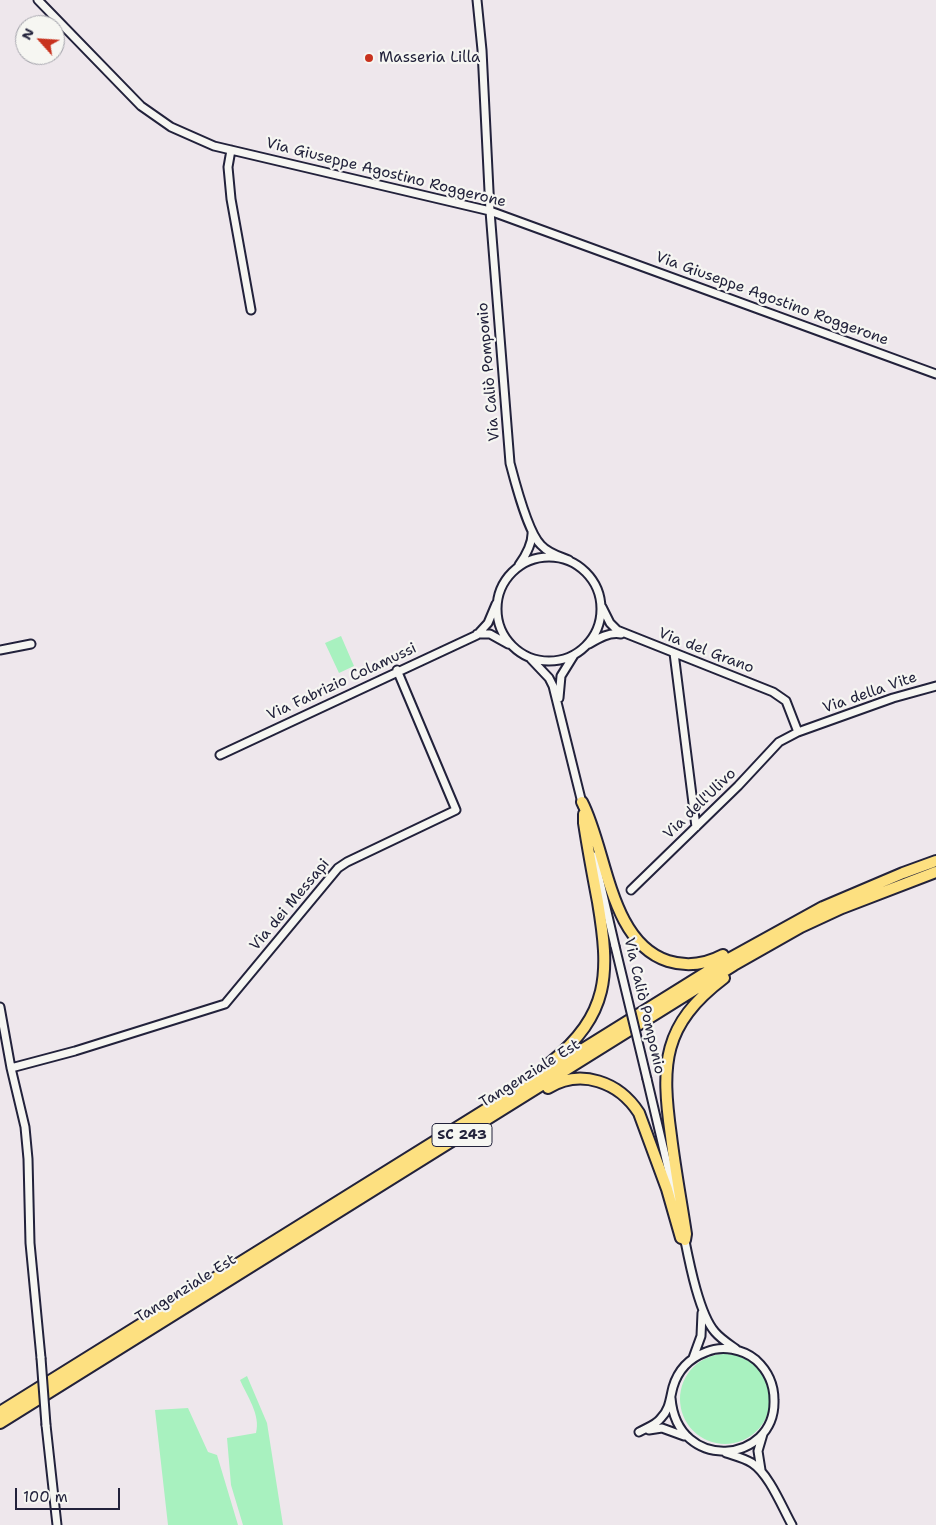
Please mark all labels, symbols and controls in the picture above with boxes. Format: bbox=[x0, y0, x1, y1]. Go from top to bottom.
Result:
north arrow bbox=[15, 15, 65, 65]
text: N bbox=[17, 25, 38, 43]
place label: Masseria Lilla bbox=[379, 49, 480, 67]
marker: Masseria Lilla bbox=[363, 52, 375, 64]
street label: Via Giuseppe Agostino Roggerone bbox=[264, 134, 508, 212]
street label: Via Giuseppe Agostino Roggerone bbox=[653, 248, 891, 350]
street label: Via Caliò Pomponio bbox=[474, 302, 504, 442]
street label: Via del Grano bbox=[656, 625, 756, 677]
street label: Via Fabrizio Colamussi bbox=[264, 639, 420, 725]
street label: Via della Vite bbox=[820, 668, 920, 718]
street label: Via dell'Ulivo bbox=[660, 765, 740, 843]
street label: Via dei Messapi bbox=[246, 855, 334, 955]
street label: Via Caliò Pomponio bbox=[620, 936, 668, 1076]
street label: Tangenziale Est bbox=[476, 1036, 584, 1112]
road number: SC 243 bbox=[432, 1124, 492, 1146]
street label: Tangenziale Est bbox=[132, 1251, 240, 1327]
scale bar bbox=[18, 1478, 122, 1510]
text: 100 m bbox=[23, 1487, 68, 1507]

